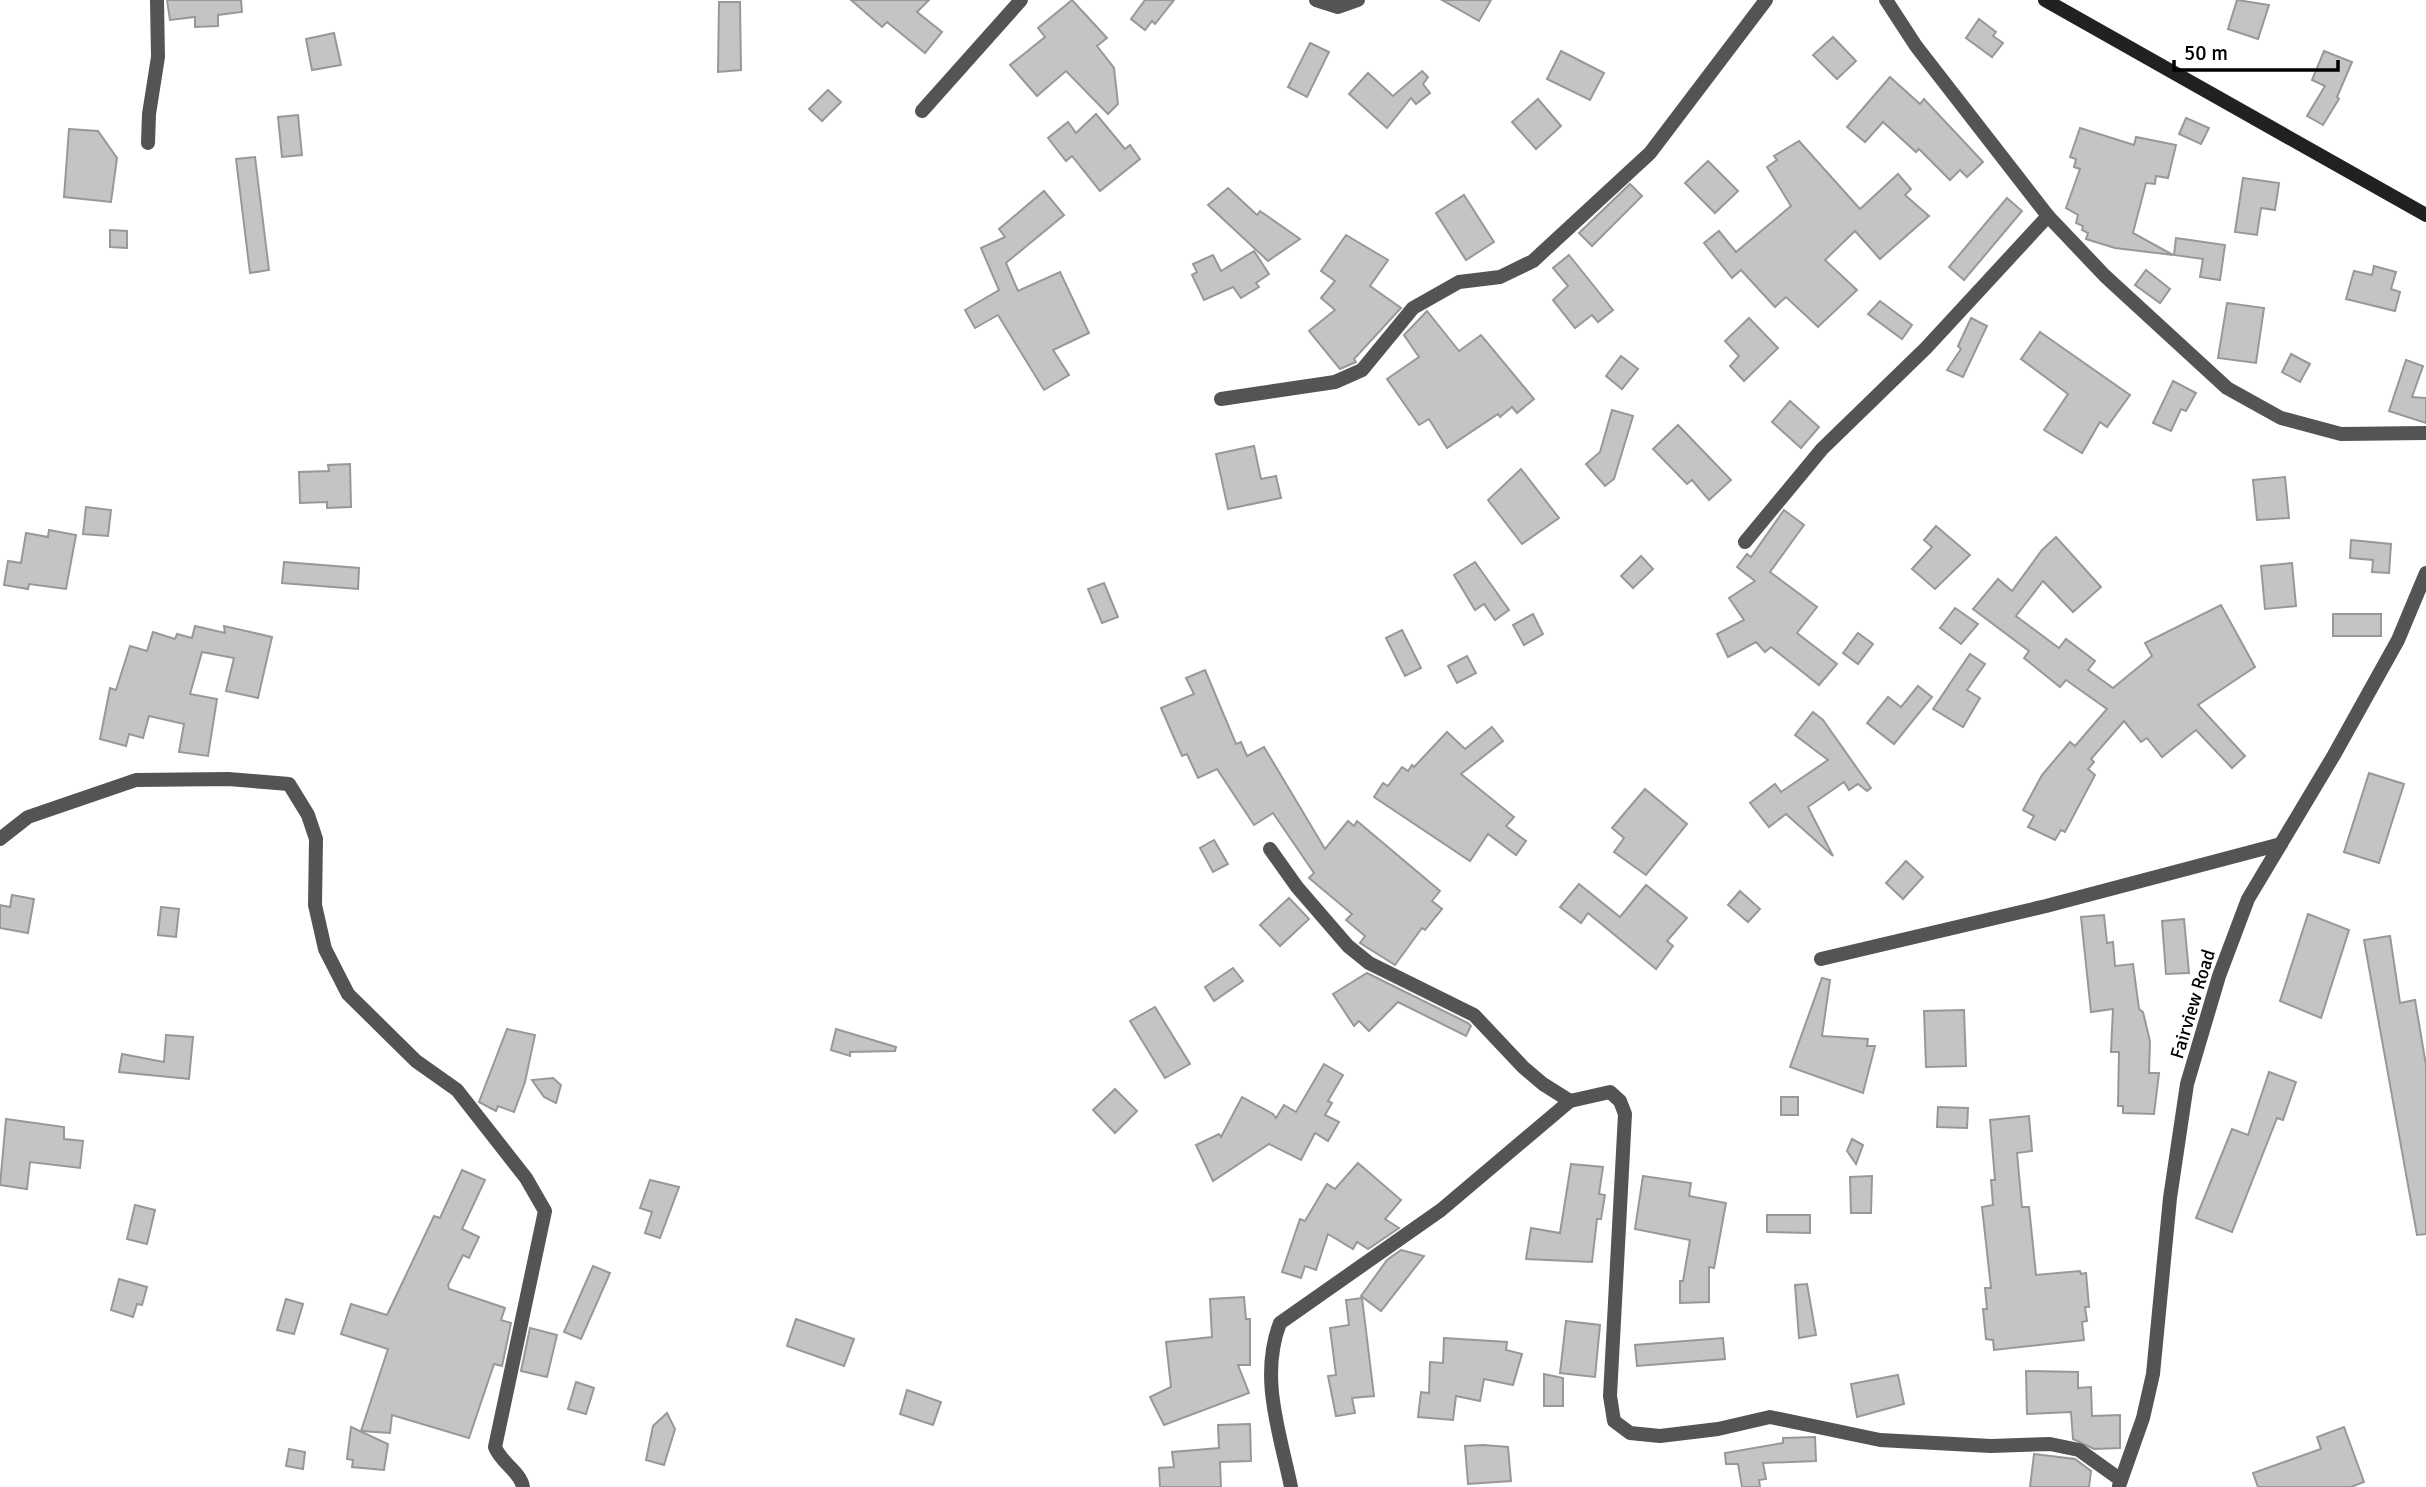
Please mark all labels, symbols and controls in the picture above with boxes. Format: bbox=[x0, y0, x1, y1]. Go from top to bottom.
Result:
scale bar bbox=[2174, 28, 2338, 72]
text: 50 m bbox=[2184, 40, 2228, 66]
street label: Fairview Road bbox=[2165, 947, 2221, 1062]

